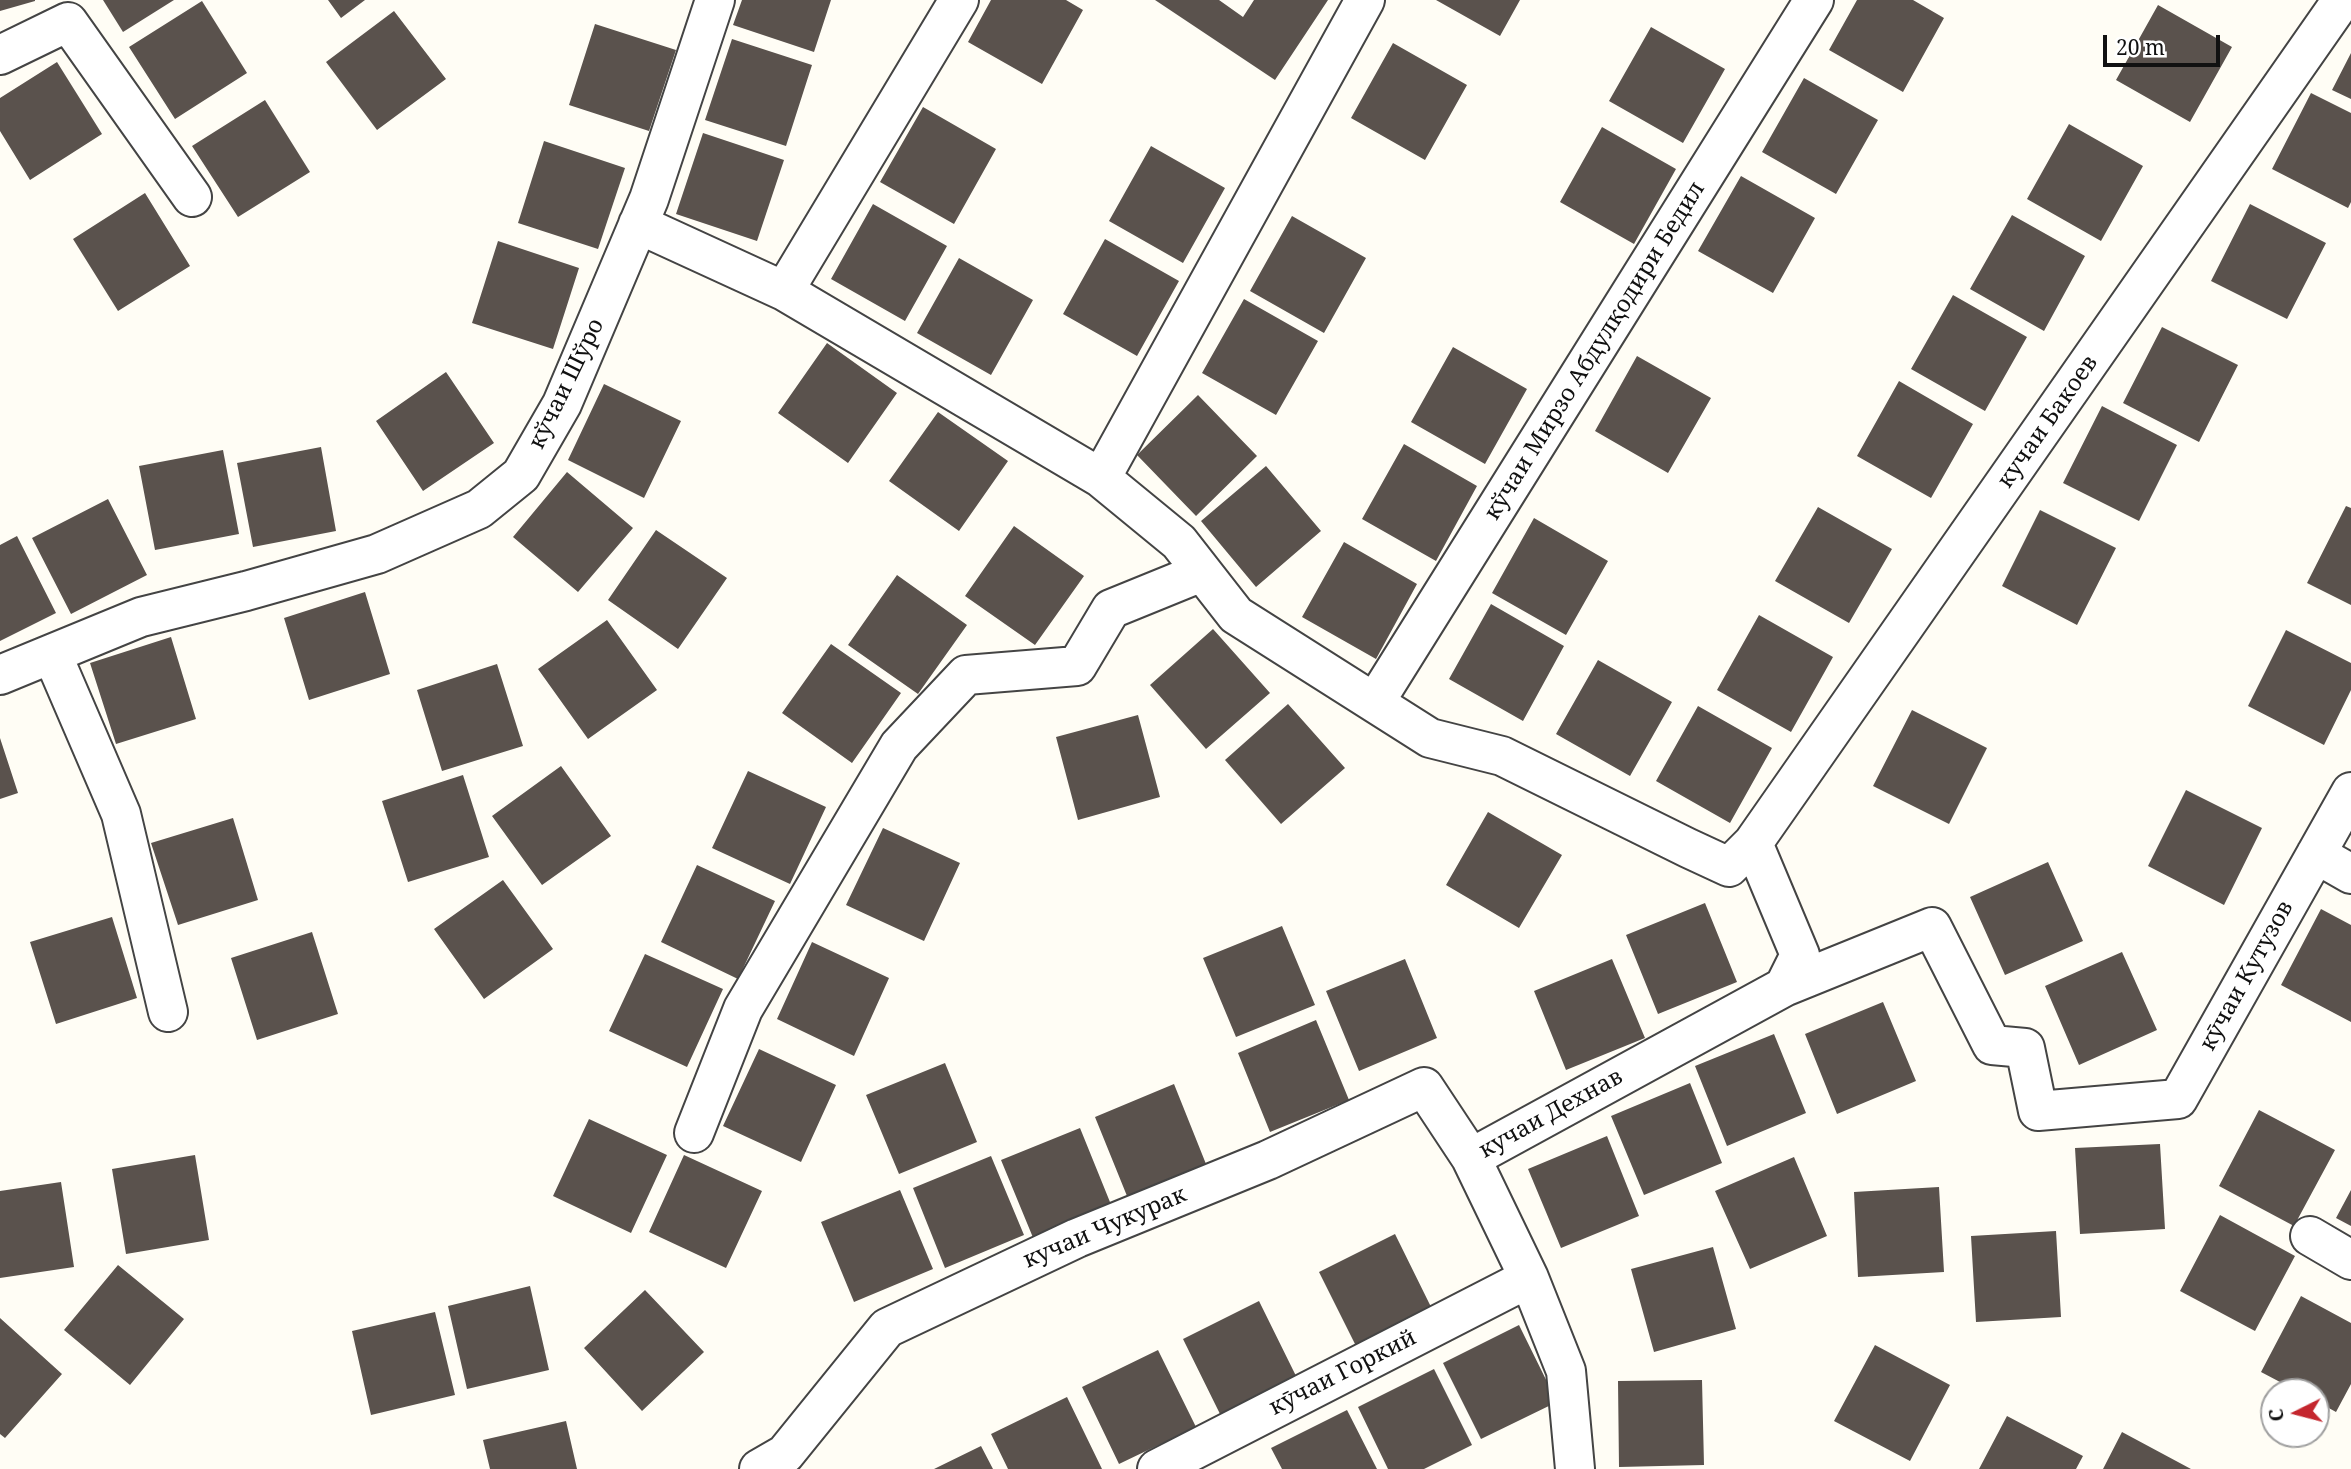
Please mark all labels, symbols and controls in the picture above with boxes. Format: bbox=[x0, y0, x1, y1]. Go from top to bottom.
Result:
scale bar bbox=[2106, 21, 2223, 65]
text: 20 m bbox=[2116, 33, 2165, 61]
street label: кўчаи Мирзо Абдулқодири Бедил bbox=[1479, 177, 1711, 525]
street label: кўчаи Шўро bbox=[524, 314, 610, 454]
street label: кучаи Бакоев bbox=[1992, 350, 2104, 494]
street label: кӯчаи Кутузов bbox=[2194, 896, 2300, 1056]
street label: кучаи Дехнав bbox=[1474, 1063, 1628, 1165]
street label: кучаи Чукурак bbox=[1019, 1181, 1191, 1275]
street label: кӯчаи Горкий bbox=[1265, 1324, 1421, 1422]
north arrow bbox=[2260, 1378, 2330, 1448]
text: С bbox=[2263, 1407, 2290, 1423]

